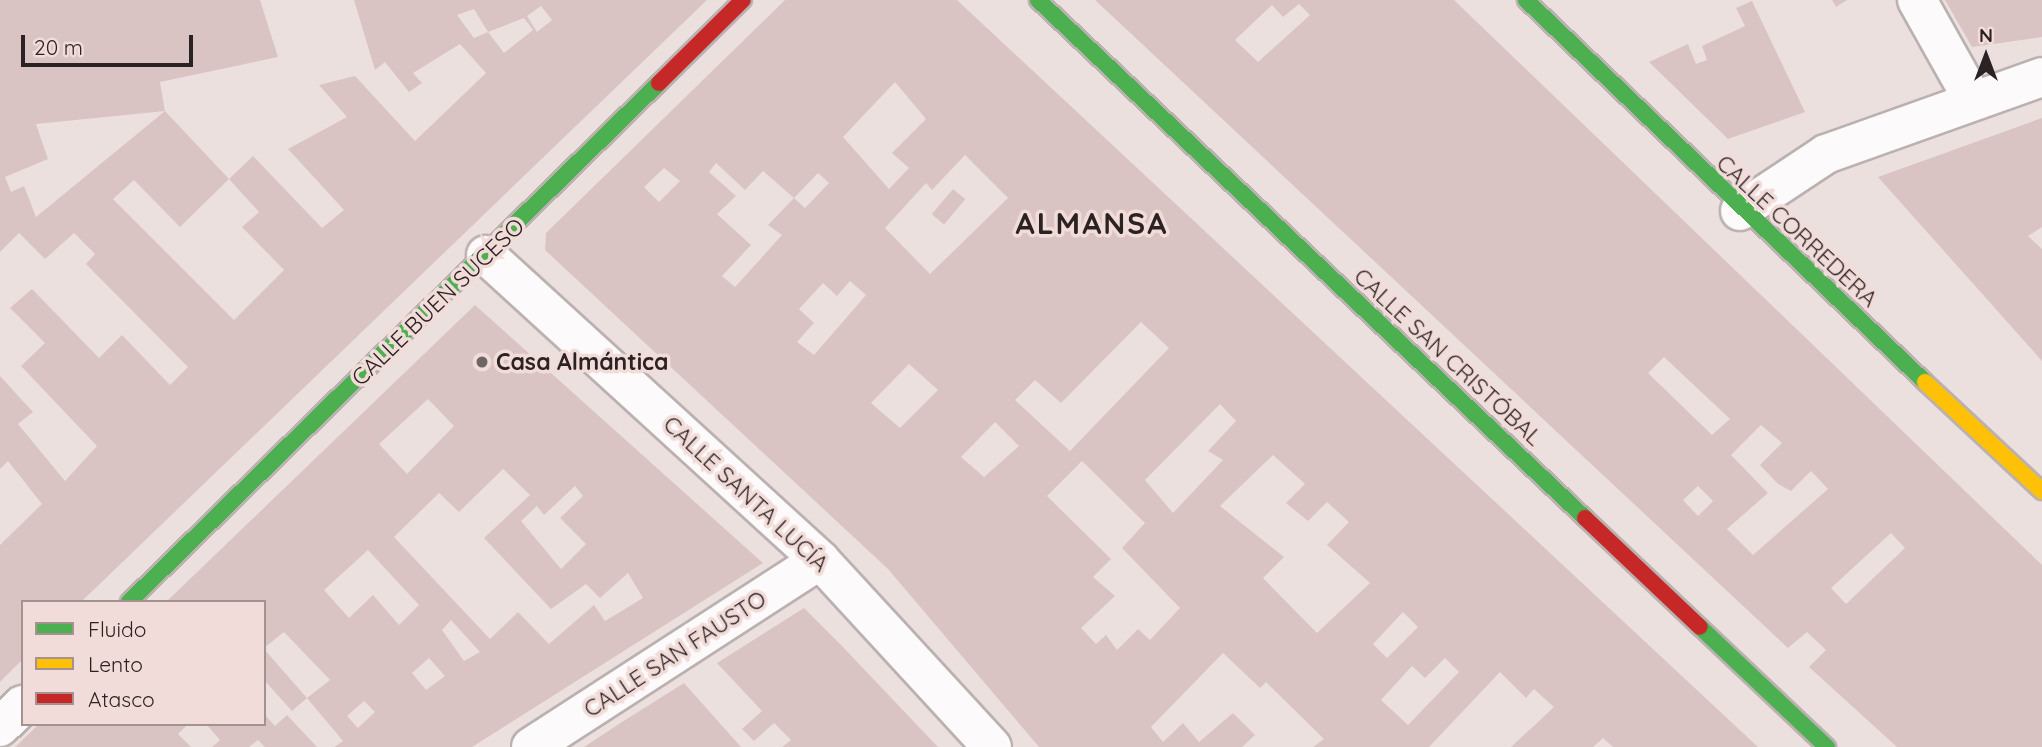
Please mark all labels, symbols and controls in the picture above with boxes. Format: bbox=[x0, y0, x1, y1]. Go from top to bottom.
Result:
scale bar bbox=[24, 21, 196, 65]
north arrow bbox=[1951, 21, 2021, 91]
text: N bbox=[1979, 23, 1993, 47]
text: 20 m bbox=[34, 34, 83, 60]
street label: CALLE CORREDERA bbox=[1711, 149, 1883, 313]
district label: ALMANSA bbox=[1016, 205, 1168, 241]
street label: CALLE BUEN SUCESO bbox=[346, 212, 530, 392]
street label: CALLE SAN CRISTÓBAL bbox=[1348, 263, 1548, 451]
place label: Casa Almántica bbox=[496, 348, 669, 376]
marker: Casa Almántica bbox=[474, 354, 490, 370]
street label: CALLE SANTA LUCÍA bbox=[658, 410, 834, 578]
street label: CALLE SAN FAUSTO bbox=[579, 585, 771, 723]
legend bbox=[21, 600, 266, 726]
text: Fluido bbox=[88, 616, 146, 642]
text: Lento bbox=[88, 651, 143, 677]
text: Atasco bbox=[88, 686, 155, 712]

